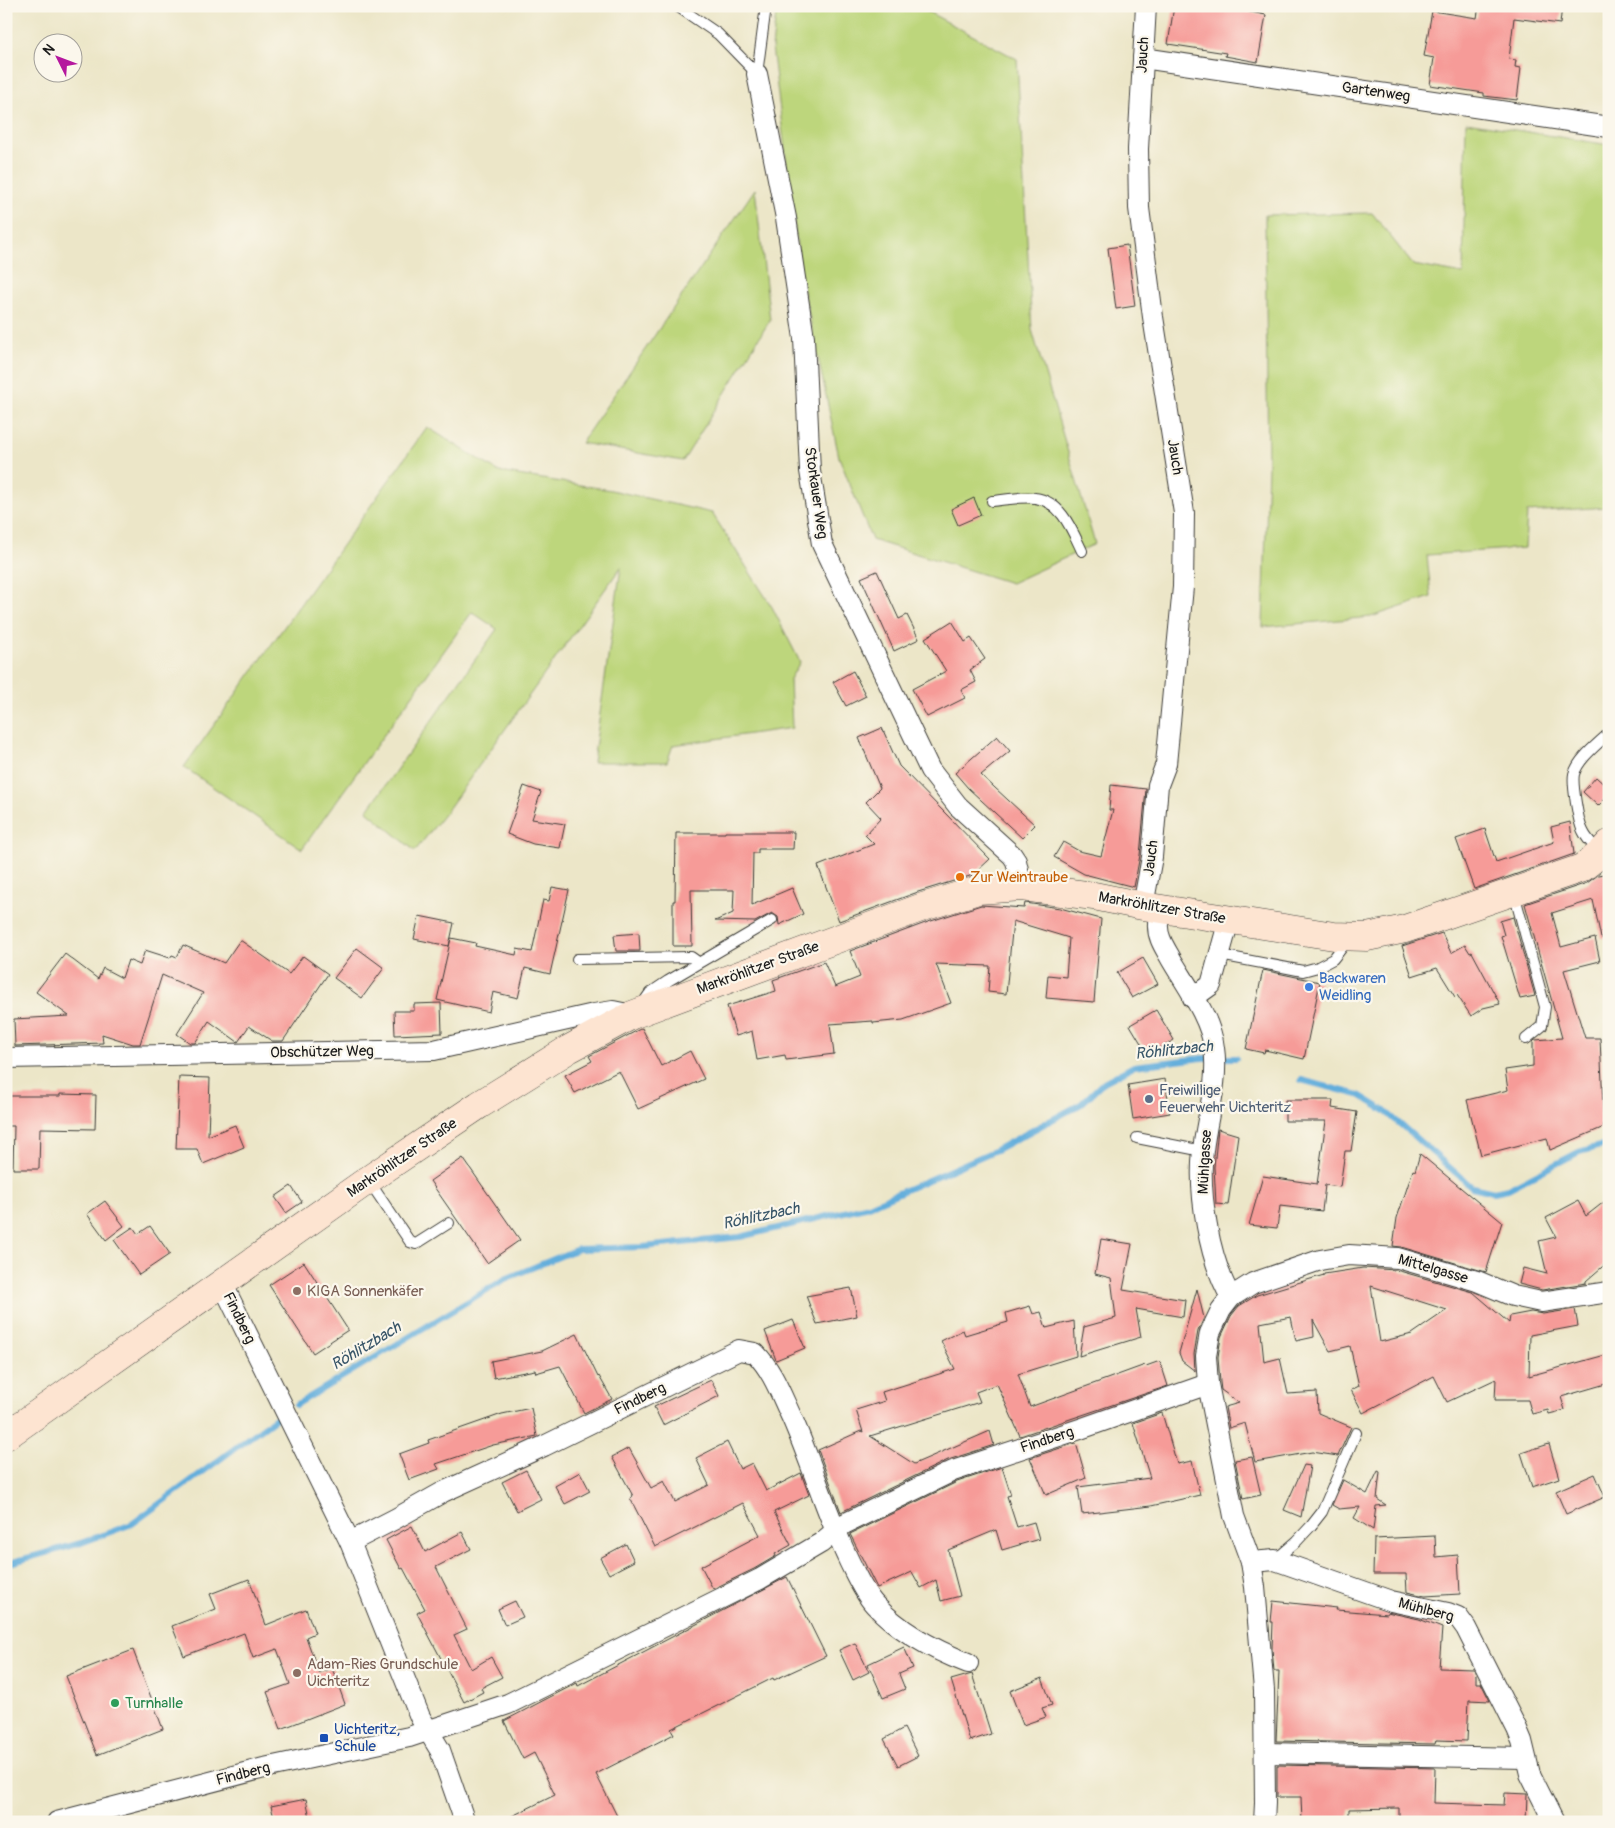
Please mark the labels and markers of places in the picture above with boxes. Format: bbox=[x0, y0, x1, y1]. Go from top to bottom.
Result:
place label: Zur Weintraube bbox=[970, 868, 1068, 887]
marker: Zur Weintraube bbox=[954, 871, 966, 883]
place label: Backwaren Weidling bbox=[1319, 969, 1386, 1005]
marker: Backwaren Weidling bbox=[1303, 981, 1315, 993]
place label: Freiwillige Feuerwehr Uichteritz bbox=[1159, 1081, 1291, 1117]
marker: Freiwillige Feuerwehr Uichteritz bbox=[1143, 1093, 1155, 1105]
place label: KIGA Sonnenkäfer bbox=[307, 1282, 424, 1301]
marker: KIGA Sonnenkäfer bbox=[291, 1285, 303, 1297]
place label: Adam-Ries Grundschule Uichteritz bbox=[307, 1655, 459, 1691]
marker: Adam-Ries Grundschule Uichteritz bbox=[291, 1667, 303, 1679]
place label: Turnhalle bbox=[125, 1694, 183, 1713]
marker: Turnhalle bbox=[109, 1697, 121, 1709]
place label: Uichteritz, Schule bbox=[334, 1720, 400, 1756]
marker: Uichteritz, Schule bbox=[318, 1732, 330, 1744]

